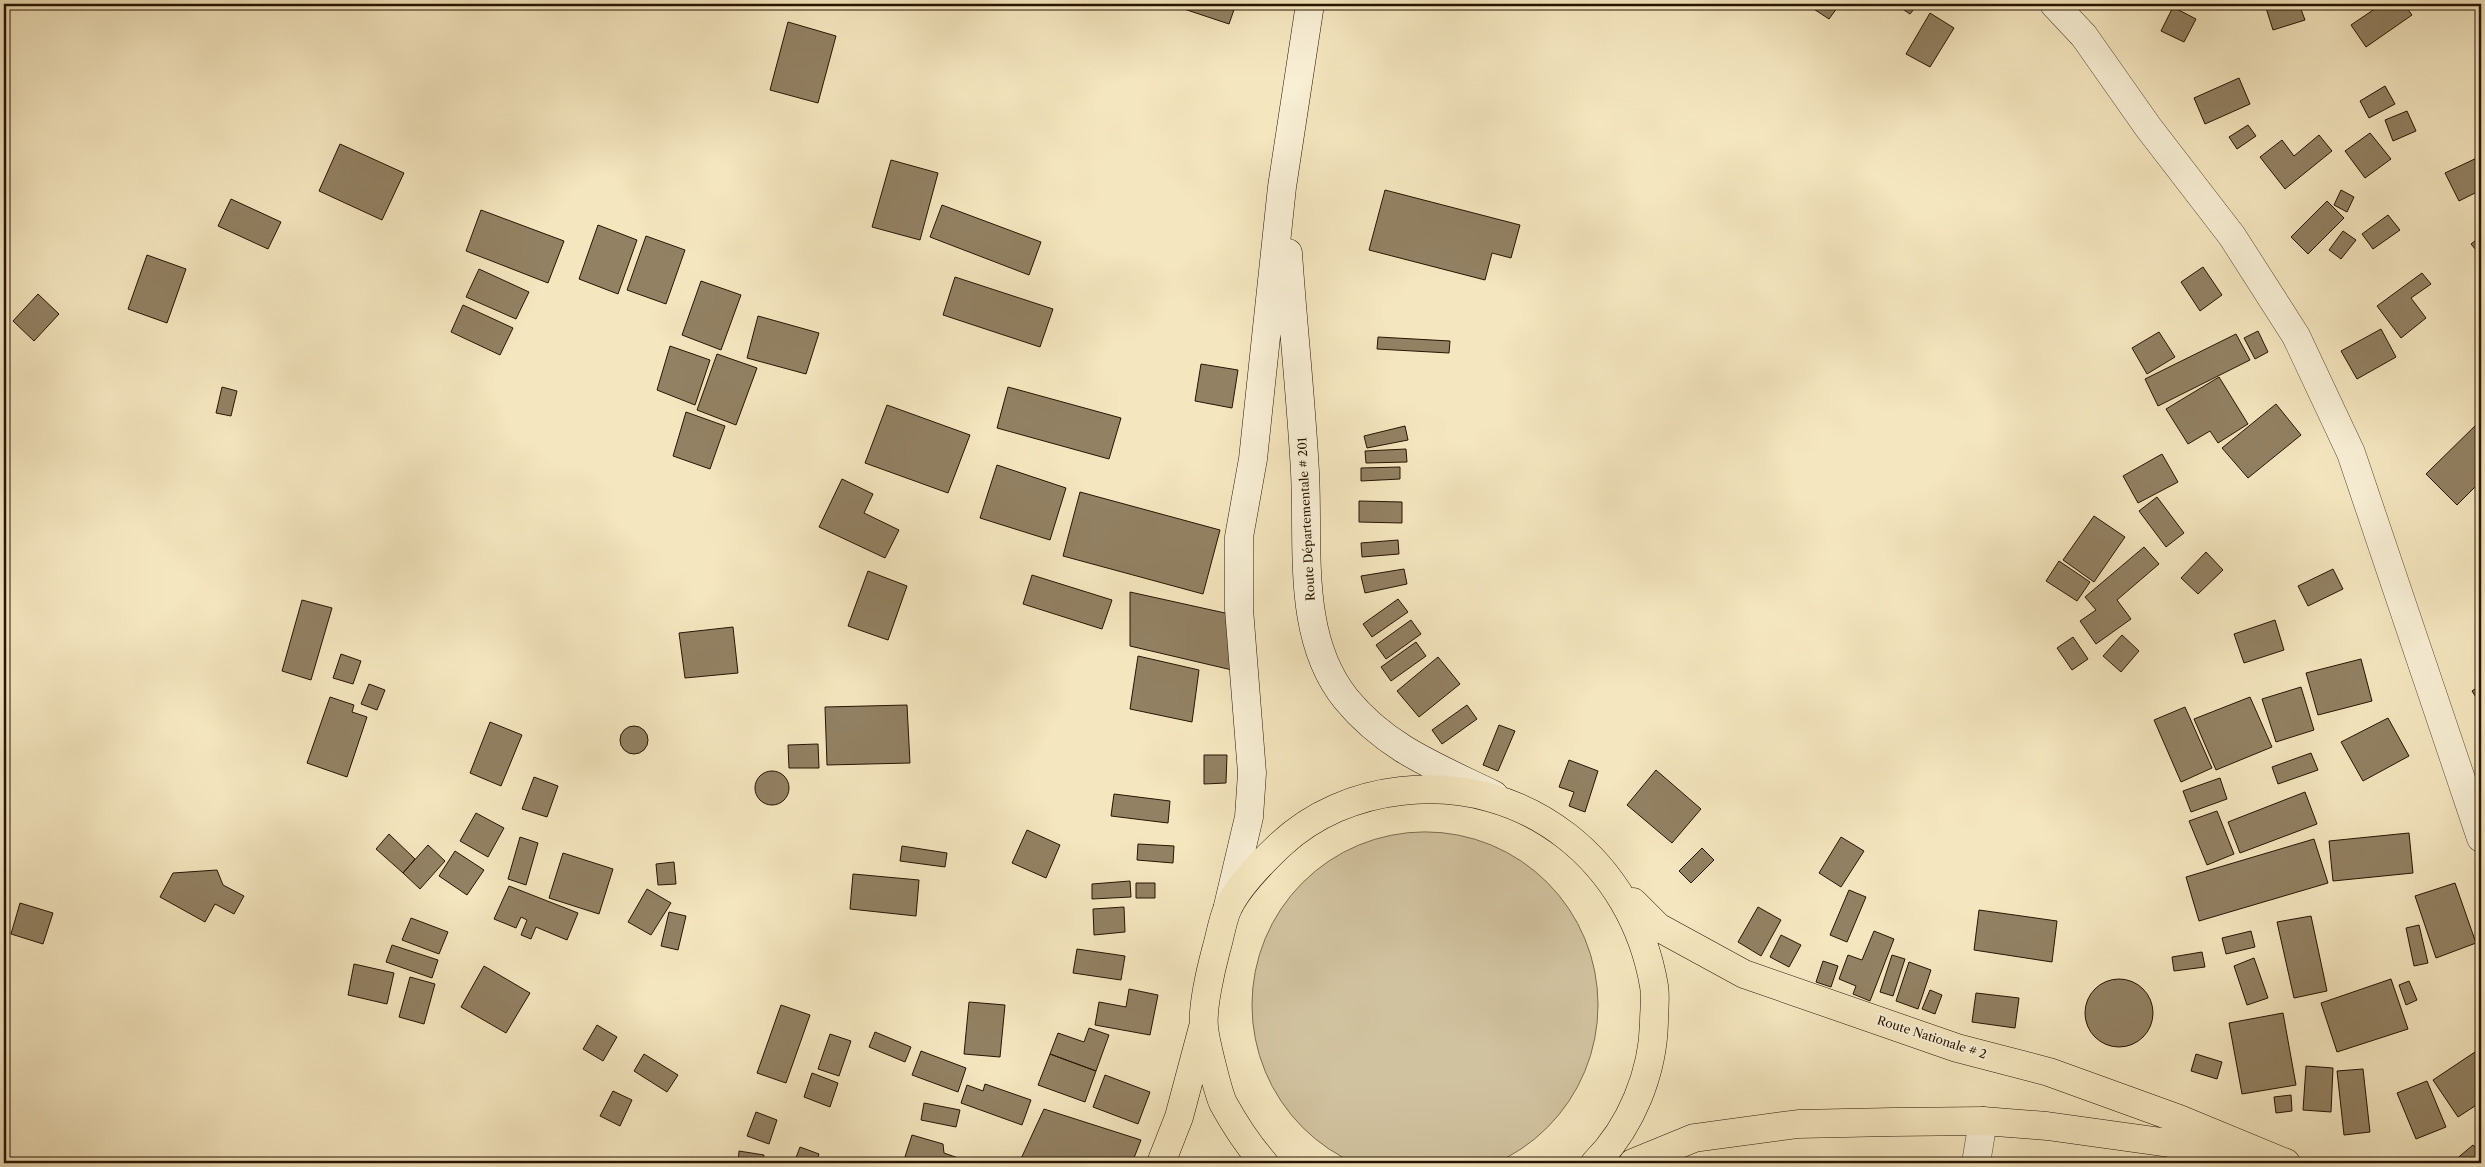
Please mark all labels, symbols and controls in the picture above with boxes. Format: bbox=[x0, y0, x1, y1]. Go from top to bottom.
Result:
street label: Route Départementale # 201 bbox=[1294, 437, 1318, 601]
street label: Route Nationale # 2 bbox=[1875, 1012, 1989, 1062]

